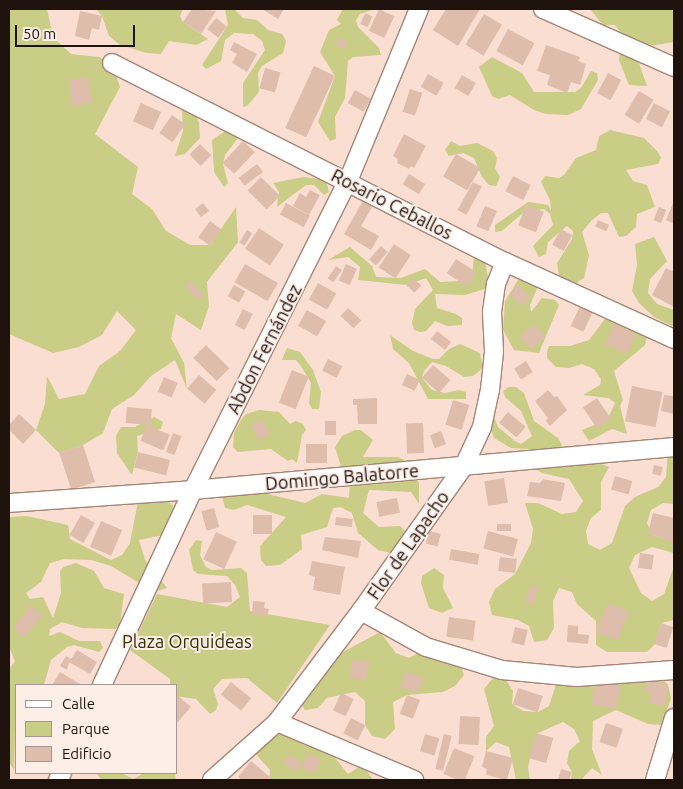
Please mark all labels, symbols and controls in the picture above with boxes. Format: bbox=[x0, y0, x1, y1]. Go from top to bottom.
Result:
scale bar bbox=[18, 15, 138, 47]
text: 50 m bbox=[23, 25, 56, 42]
street label: Rosario Ceballos bbox=[328, 164, 456, 244]
street label: Abdon Fernández bbox=[222, 281, 306, 417]
street label: Domingo Balatorre bbox=[264, 460, 420, 494]
street label: Flor de Lapacho bbox=[363, 487, 453, 603]
park label: Plaza Orquideas bbox=[122, 630, 252, 652]
legend bbox=[15, 684, 178, 774]
text: Calle bbox=[62, 695, 95, 712]
text: Parque bbox=[62, 720, 110, 737]
text: Edificio bbox=[62, 745, 111, 762]

